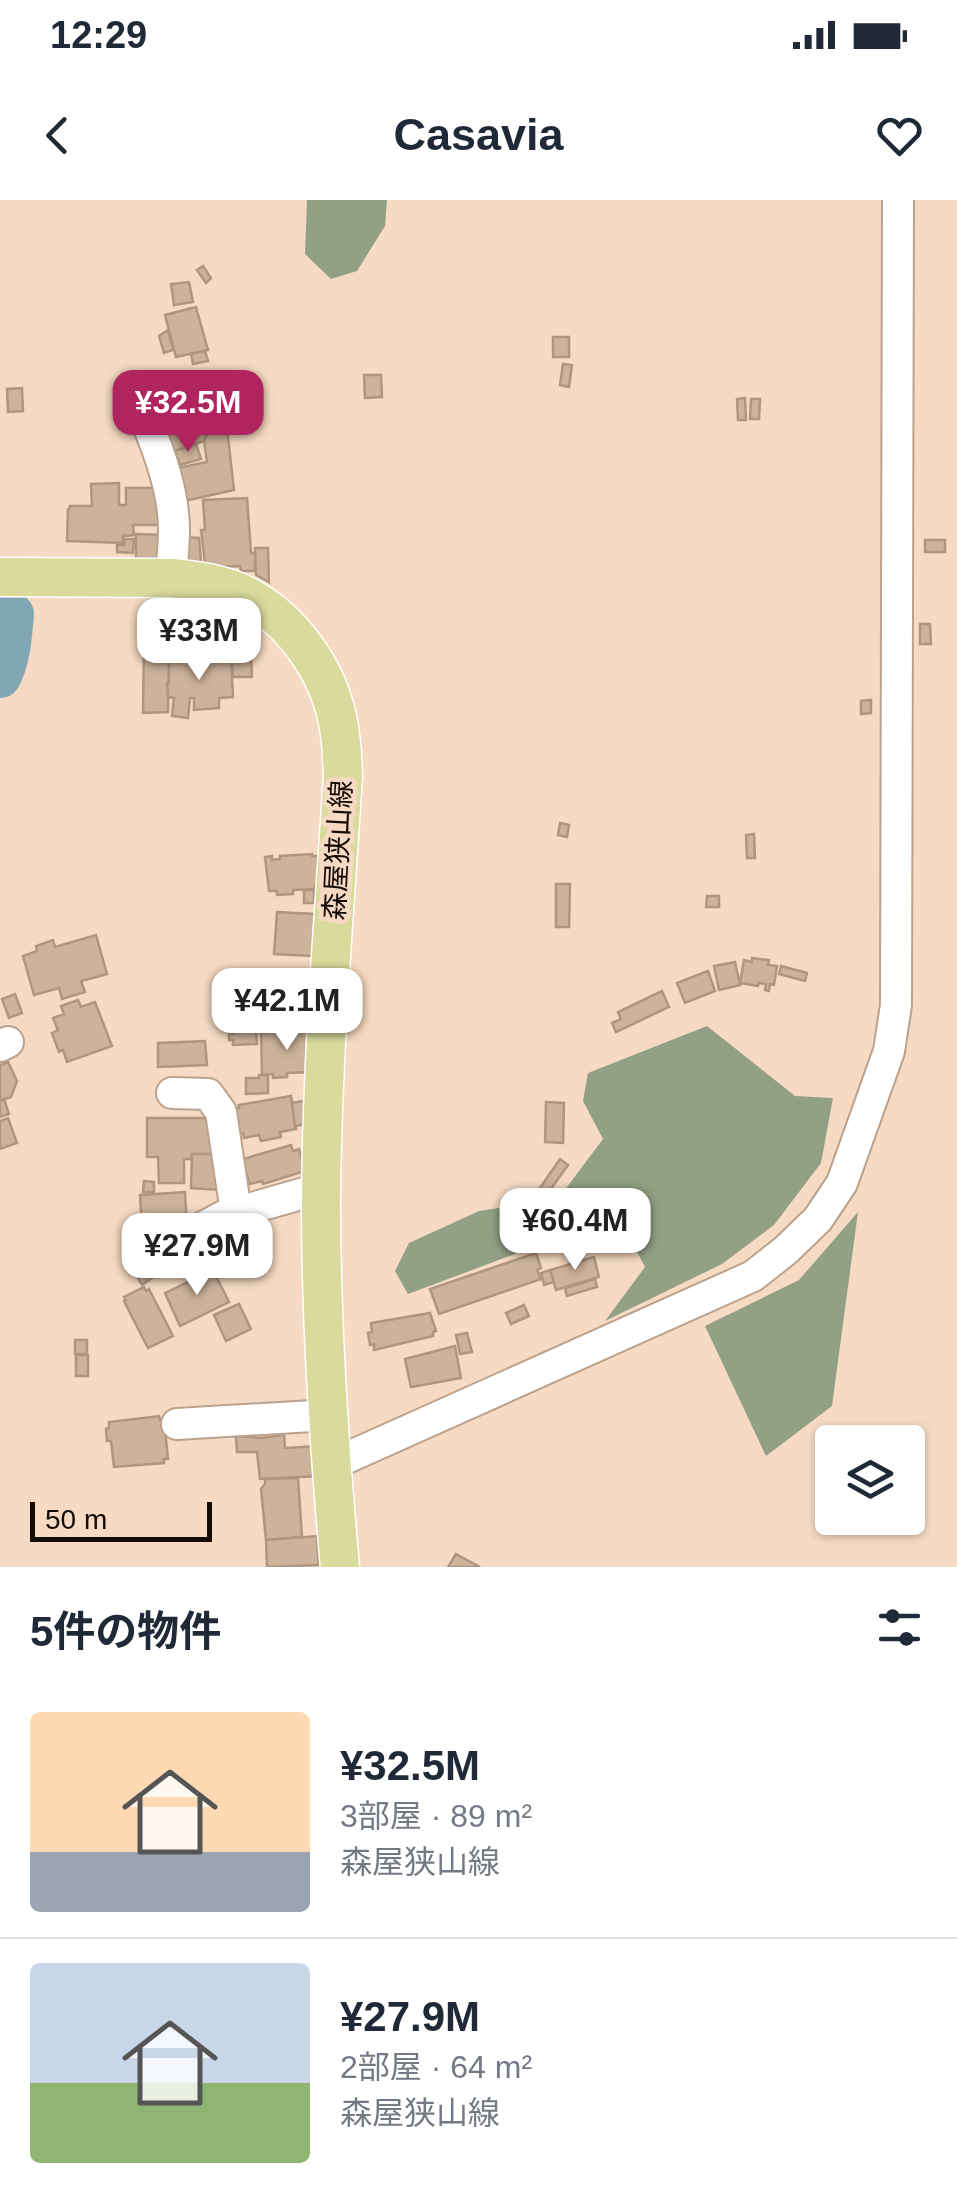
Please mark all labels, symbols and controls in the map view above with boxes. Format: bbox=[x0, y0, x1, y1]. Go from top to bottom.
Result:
text: 12:29 bbox=[50, 14, 147, 56]
icon: back bbox=[30, 108, 85, 163]
icon: heart bbox=[872, 108, 927, 163]
text: Casavia bbox=[393, 109, 564, 160]
pin: ¥32.5M bbox=[107, 370, 269, 455]
text: ¥32.5M bbox=[135, 384, 241, 420]
pin: ¥33M bbox=[140, 598, 258, 683]
text: ¥33M bbox=[159, 612, 239, 648]
street label: 森屋狭山線 bbox=[319, 779, 357, 921]
pin: ¥42.1M bbox=[206, 968, 368, 1053]
text: ¥42.1M bbox=[234, 982, 340, 1018]
pin: ¥60.4M bbox=[494, 1188, 656, 1273]
text: ¥60.4M bbox=[522, 1202, 628, 1238]
pin: ¥27.9M bbox=[116, 1213, 278, 1298]
text: ¥27.9M bbox=[144, 1227, 250, 1263]
map controls bbox=[815, 1425, 925, 1535]
button: layers bbox=[815, 1425, 925, 1535]
scale bar bbox=[30, 1497, 212, 1542]
text: 50 m bbox=[45, 1504, 107, 1535]
icon: filters bbox=[872, 1600, 927, 1655]
text: 5件の物件 bbox=[30, 1608, 221, 1655]
text: ¥32.5M bbox=[340, 1742, 480, 1789]
icon: home bbox=[110, 1752, 230, 1872]
text: 3部屋 · 89 m² bbox=[340, 1798, 532, 1834]
text: 森屋狭山線 bbox=[340, 1844, 500, 1880]
text: ¥27.9M bbox=[340, 1993, 480, 2040]
icon: home bbox=[110, 2003, 230, 2123]
text: 2部屋 · 64 m² bbox=[340, 2049, 532, 2085]
text: 森屋狭山線 bbox=[340, 2095, 500, 2131]

